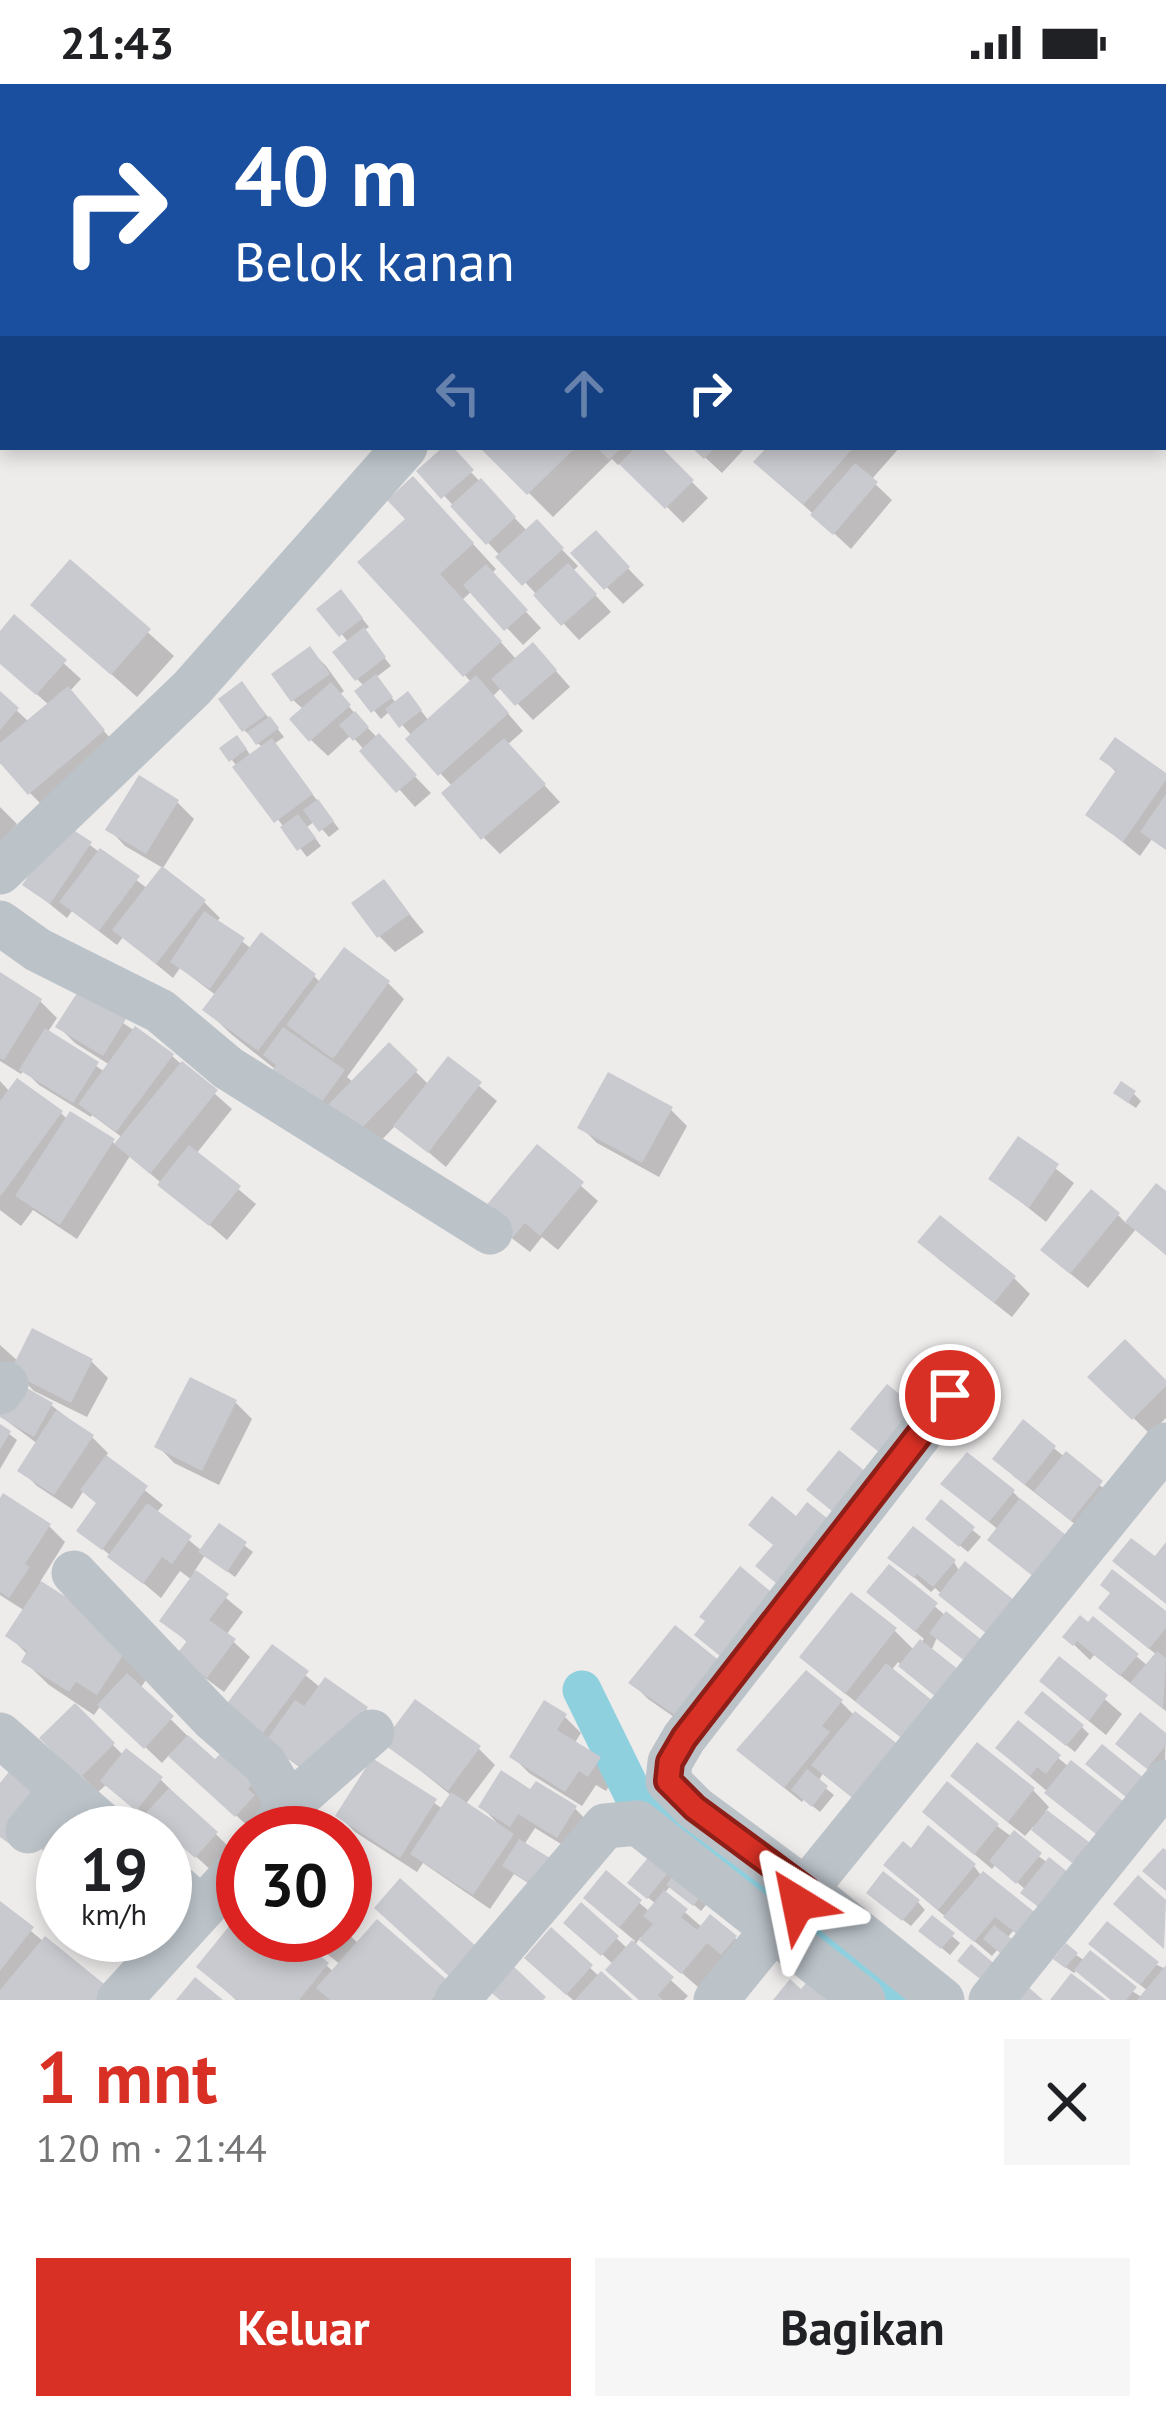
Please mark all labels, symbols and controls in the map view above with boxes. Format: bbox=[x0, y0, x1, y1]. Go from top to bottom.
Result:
text: 21:43 bbox=[60, 13, 174, 71]
text: 40 m bbox=[234, 120, 418, 229]
icon: right bbox=[36, 132, 192, 288]
text: Belok kanan bbox=[234, 226, 515, 296]
icon: left bbox=[425, 360, 491, 426]
icon: ahead bbox=[551, 360, 617, 426]
icon: right bbox=[677, 360, 743, 426]
pin bbox=[899, 1344, 1001, 1446]
icon: arrive bbox=[917, 1362, 983, 1428]
speed limit sign: 30 bbox=[216, 1806, 372, 1962]
text: 19 bbox=[80, 1830, 148, 1908]
position arrow bbox=[735, 1840, 861, 1966]
text: km/h bbox=[81, 1894, 147, 1933]
text: 1 mnt bbox=[36, 2030, 217, 2123]
button: close bbox=[1004, 2039, 1130, 2165]
text: 120 m · 21:44 bbox=[36, 2122, 267, 2173]
button: Keluar bbox=[36, 2258, 571, 2396]
button: Bagikan bbox=[595, 2258, 1130, 2396]

